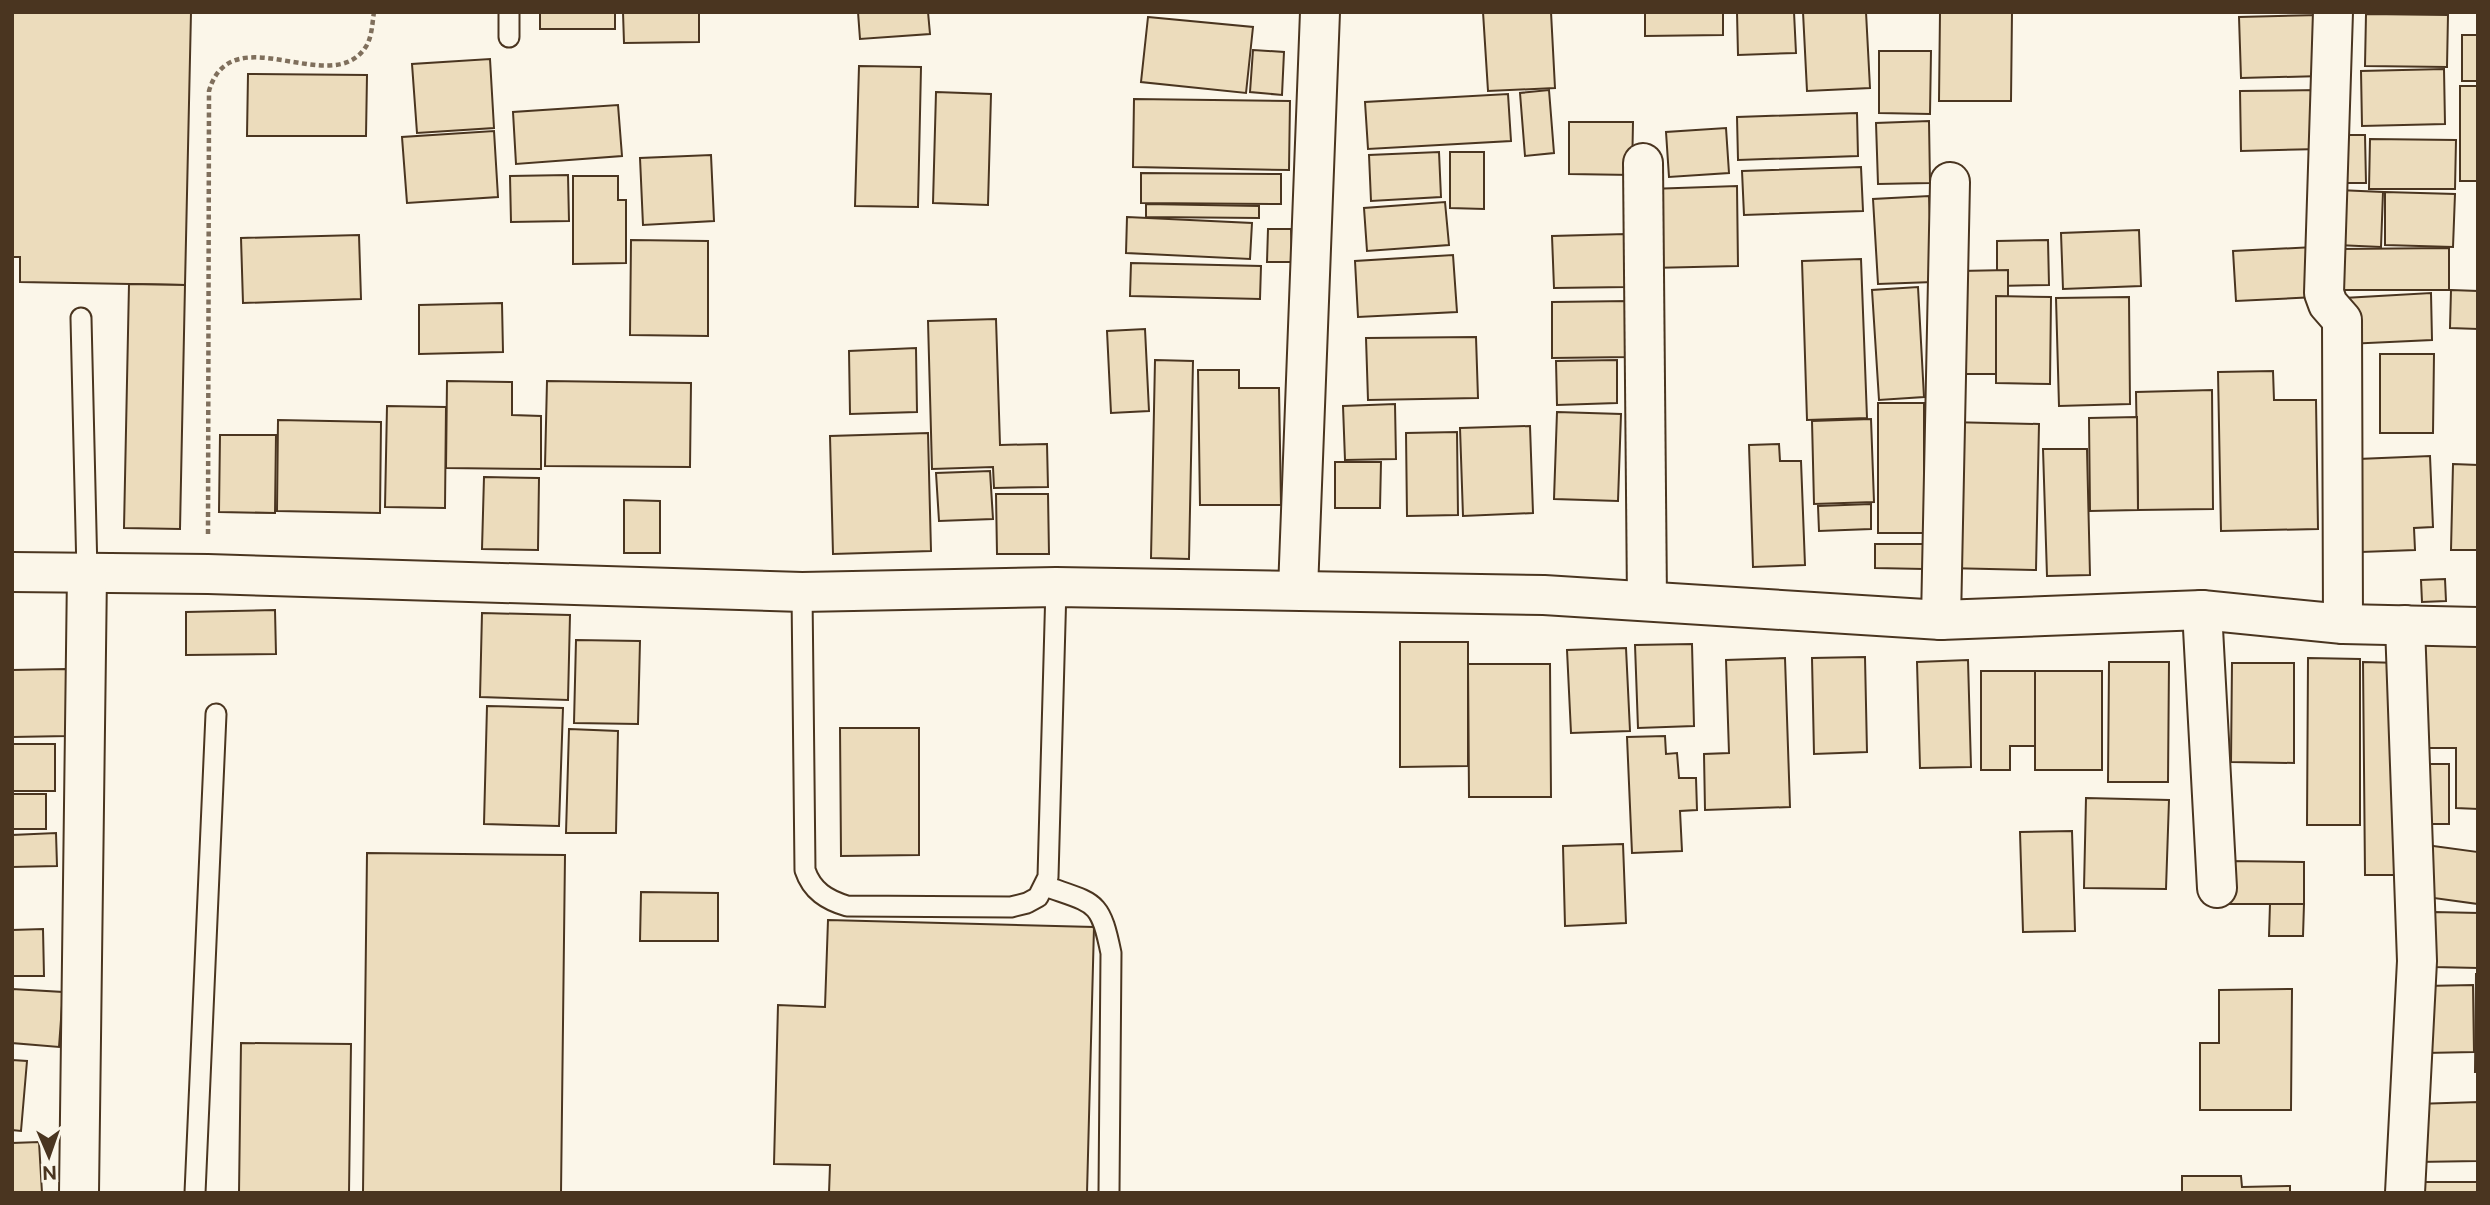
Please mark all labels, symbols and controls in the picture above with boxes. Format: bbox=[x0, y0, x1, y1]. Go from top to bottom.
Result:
north arrow bbox=[14, 1121, 84, 1191]
text: N bbox=[42, 1162, 57, 1184]

